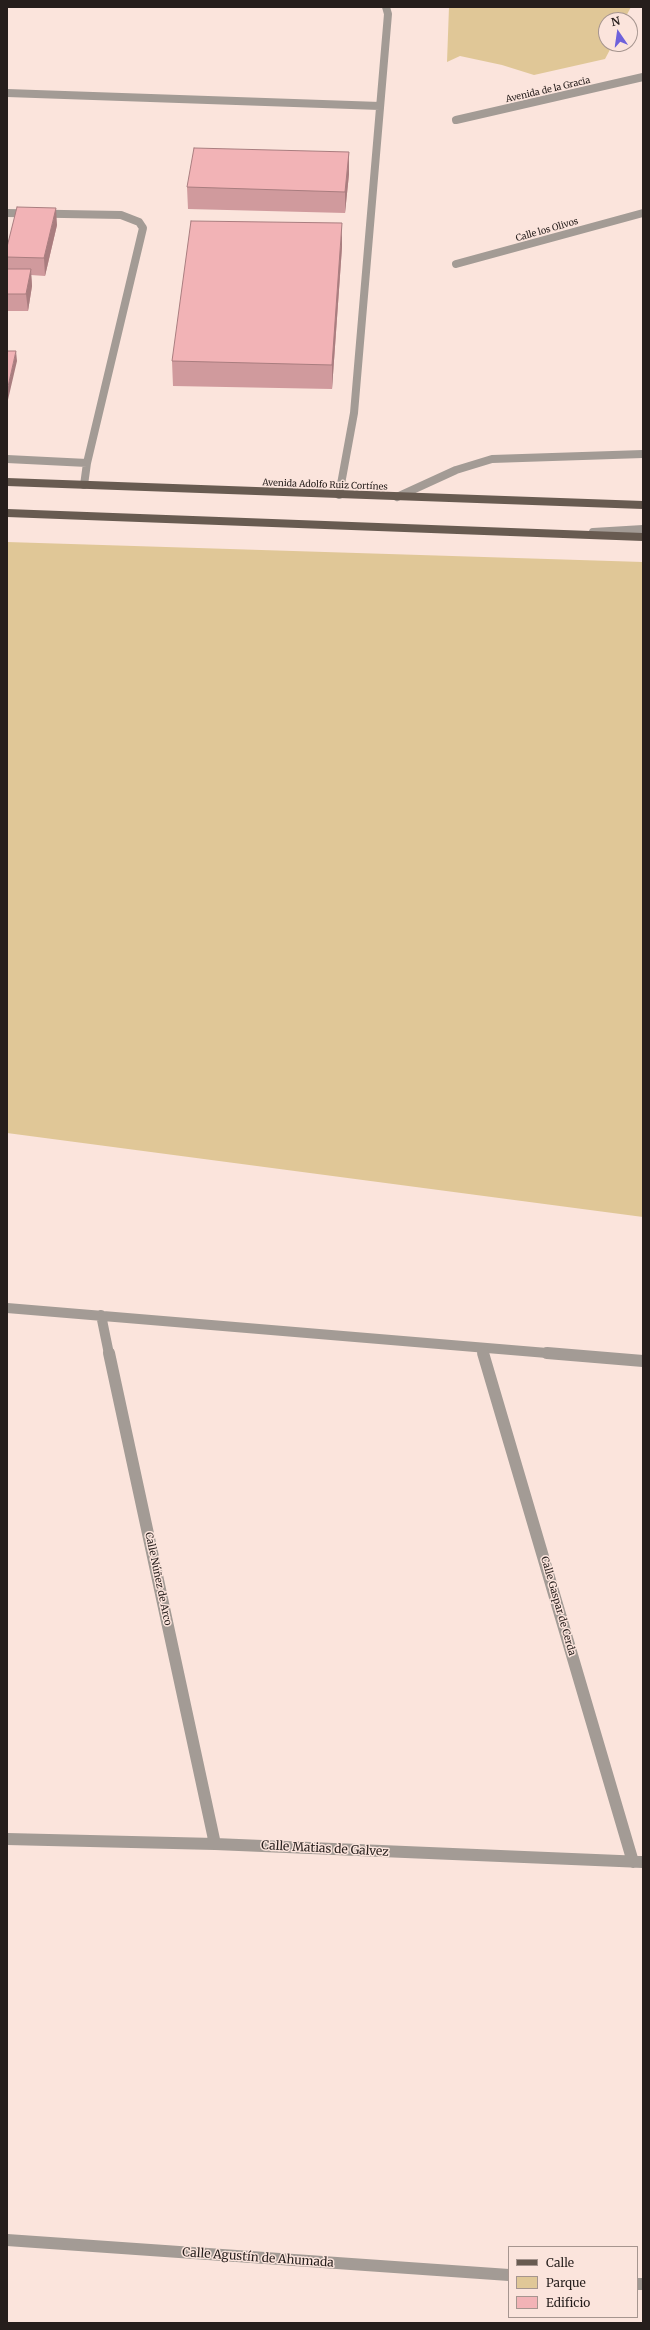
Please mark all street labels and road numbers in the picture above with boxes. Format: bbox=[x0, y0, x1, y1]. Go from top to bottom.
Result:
street label: Avenida de la Gracia bbox=[505, 75, 591, 105]
street label: Calle los Olivos bbox=[515, 216, 579, 244]
street label: Avenida Adolfo Ruiz Cortínes bbox=[262, 477, 388, 493]
street label: Calle Núñez de Arco bbox=[142, 1531, 174, 1627]
street label: Calle Gaspar de Cerda bbox=[538, 1555, 578, 1657]
street label: Calle Matias de Galvez bbox=[261, 1838, 389, 1860]
street label: Calle Agustín de Ahumada bbox=[182, 2246, 334, 2270]

